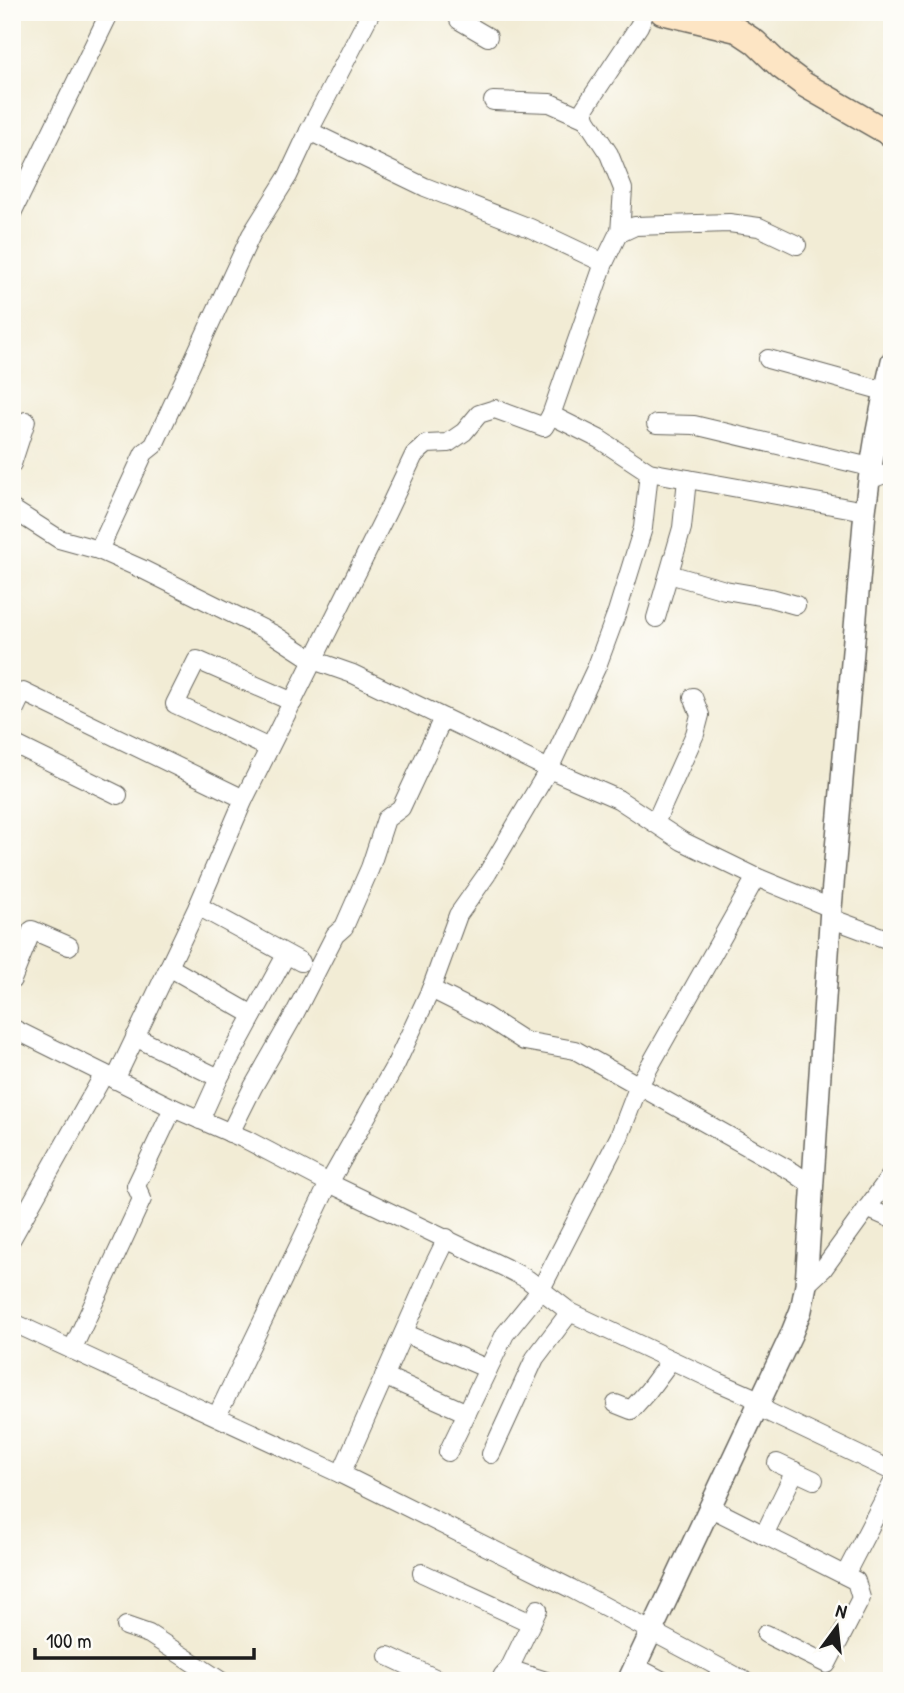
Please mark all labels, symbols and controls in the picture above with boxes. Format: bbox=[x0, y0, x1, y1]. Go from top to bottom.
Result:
north arrow bbox=[802, 1592, 872, 1662]
text: N bbox=[833, 1597, 850, 1624]
scale bar bbox=[35, 1616, 254, 1660]
text: 100 m bbox=[46, 1626, 92, 1655]

